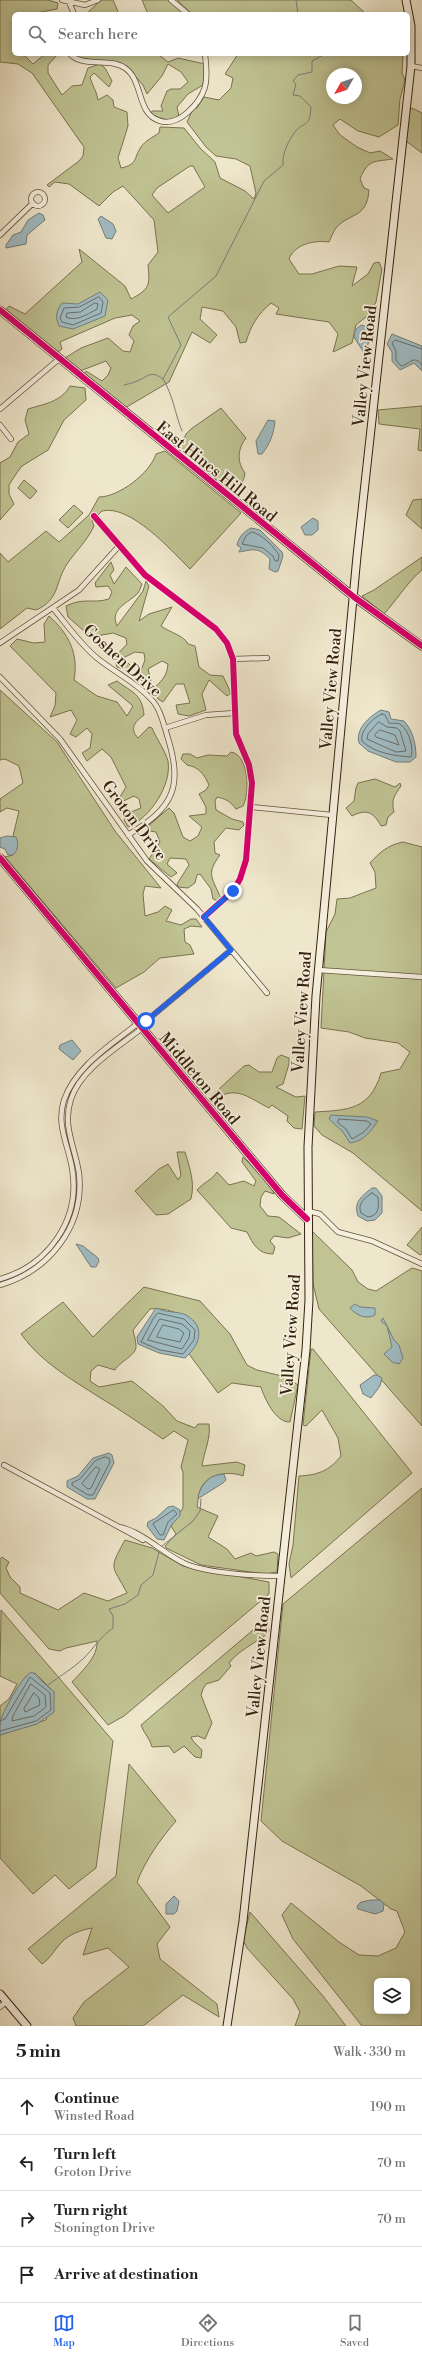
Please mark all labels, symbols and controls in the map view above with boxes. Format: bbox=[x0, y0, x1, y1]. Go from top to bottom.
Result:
search box bbox=[12, 12, 410, 56]
icon: search bbox=[26, 23, 48, 45]
text: Search here bbox=[58, 25, 138, 44]
north arrow bbox=[326, 68, 362, 104]
street label: Valley View Road bbox=[349, 304, 381, 429]
street label: East Hines Hill Road bbox=[152, 417, 281, 527]
street label: Goshen Drive bbox=[79, 620, 166, 701]
street label: Valley View Road bbox=[316, 627, 346, 752]
street label: Groton Drive bbox=[98, 776, 171, 865]
route end bbox=[224, 882, 242, 900]
street label: Valley View Road bbox=[288, 951, 316, 1075]
route start bbox=[137, 1012, 155, 1030]
street label: Middleton Road bbox=[155, 1028, 244, 1129]
street label: Valley View Road bbox=[277, 1274, 305, 1398]
street label: Valley View Road bbox=[243, 1595, 275, 1720]
map controls bbox=[374, 1978, 410, 2014]
button: layers bbox=[374, 1978, 410, 2014]
text: 5 min bbox=[16, 2041, 61, 2063]
text: Walk · 330 m bbox=[333, 2044, 406, 2060]
text: Continue bbox=[54, 2089, 119, 2108]
icon: ahead bbox=[16, 2096, 38, 2118]
text: 190 m bbox=[370, 2099, 406, 2115]
text: Winsted Road bbox=[54, 2108, 134, 2124]
text: Turn left bbox=[54, 2145, 116, 2164]
icon: left bbox=[16, 2152, 38, 2174]
text: 70 m bbox=[377, 2155, 406, 2171]
text: Groton Drive bbox=[54, 2164, 132, 2180]
text: Turn right bbox=[54, 2201, 128, 2220]
icon: right bbox=[16, 2208, 38, 2230]
text: 70 m bbox=[377, 2211, 406, 2227]
text: Stonington Drive bbox=[54, 2220, 155, 2236]
icon: arrive bbox=[16, 2264, 38, 2286]
text: Arrive at destination bbox=[54, 2265, 198, 2284]
tab: Map bbox=[53, 2312, 75, 2350]
tab: Directions bbox=[181, 2312, 234, 2350]
tab: Saved bbox=[340, 2312, 369, 2350]

